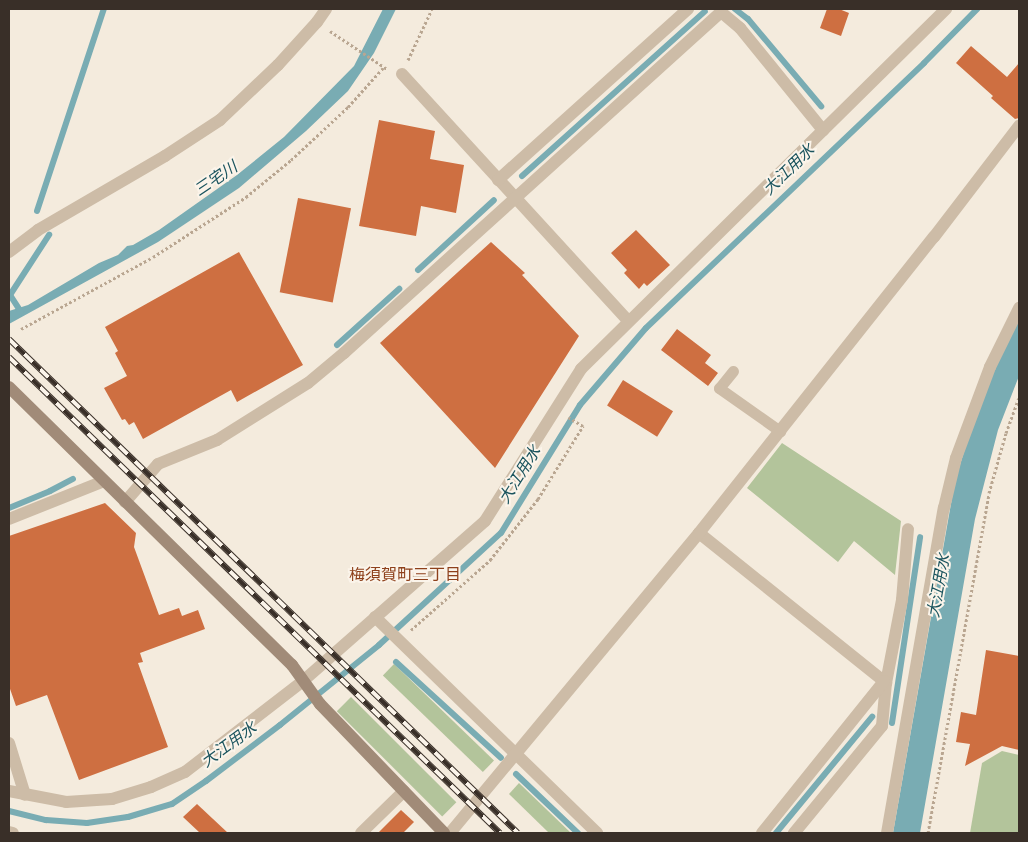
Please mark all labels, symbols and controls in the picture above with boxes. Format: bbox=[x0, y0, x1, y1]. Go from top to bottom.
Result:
water label: 大江用水 bbox=[759, 141, 819, 199]
water label: 三宅川 bbox=[191, 158, 241, 200]
water label: 大江用水 bbox=[495, 443, 545, 507]
water label: 大江用水 bbox=[924, 553, 954, 619]
district label: 梅須賀町三丁目 bbox=[349, 565, 461, 585]
water label: 大江用水 bbox=[197, 718, 261, 772]

